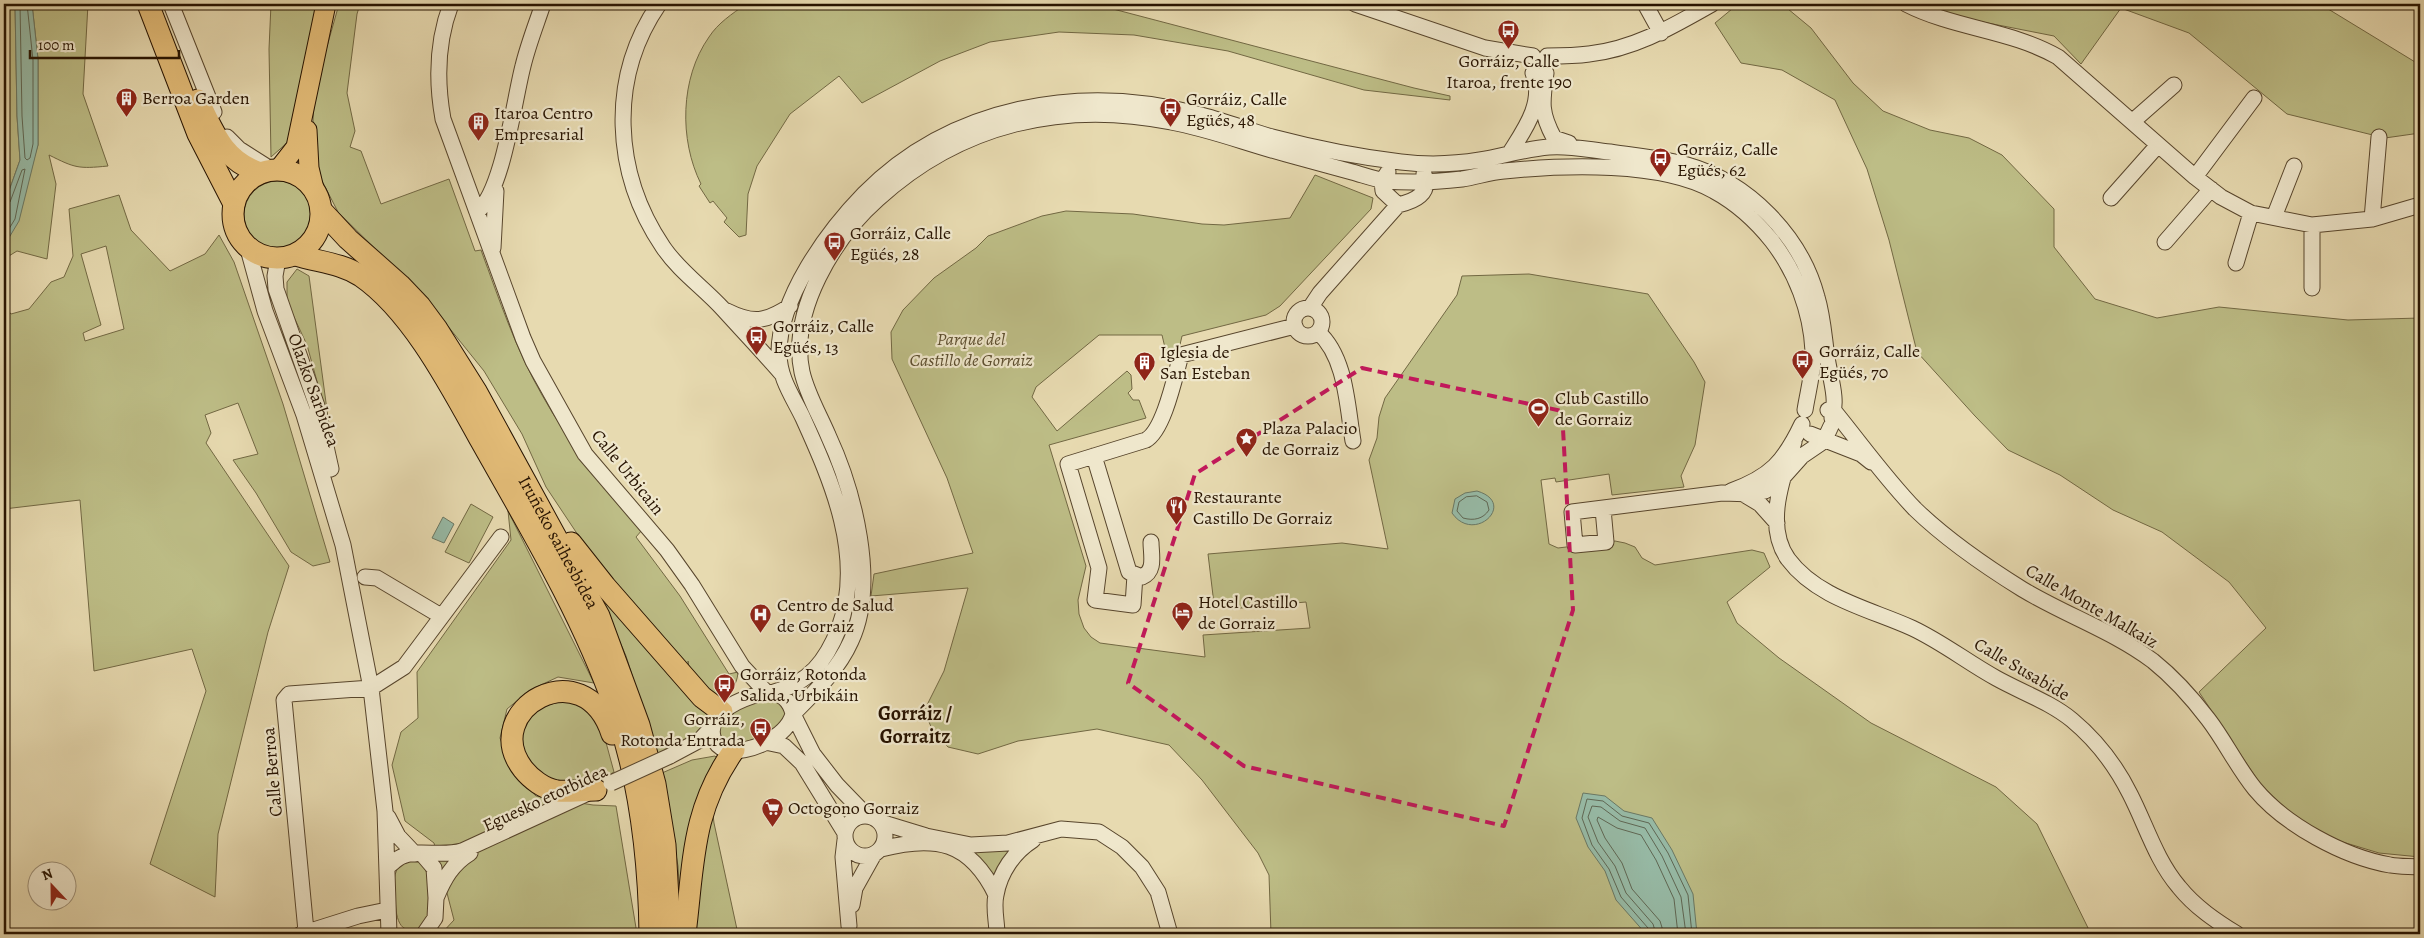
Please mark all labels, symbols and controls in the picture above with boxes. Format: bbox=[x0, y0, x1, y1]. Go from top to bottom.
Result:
bus stop icon: Gorráiz, Calle Itaroa, frente 190 bbox=[1497, 19, 1521, 50]
scale bar bbox=[30, 28, 179, 60]
text: 100 m bbox=[38, 35, 75, 55]
place label: Gorráiz, Calle Itaroa, frente 190 bbox=[1446, 49, 1572, 94]
building icon: Berroa Garden bbox=[114, 86, 138, 117]
place label: Berroa Garden bbox=[142, 86, 250, 110]
place label: Gorráiz, Calle Egüés, 48 bbox=[1186, 87, 1287, 132]
bus stop icon: Gorráiz, Calle Egüés, 48 bbox=[1158, 97, 1182, 128]
place label: Itaroa Centro Empresarial bbox=[494, 101, 593, 146]
building icon: Itaroa Centro Empresarial bbox=[466, 111, 490, 142]
place label: Gorráiz, Calle Egüés, 62 bbox=[1677, 137, 1778, 182]
bus stop icon: Gorráiz, Calle Egüés, 62 bbox=[1649, 147, 1673, 178]
place label: Gorráiz, Calle Egüés, 28 bbox=[850, 221, 951, 266]
bus stop icon: Gorráiz, Calle Egüés, 28 bbox=[822, 231, 846, 262]
place label: Gorráiz, Calle Egüés, 13 bbox=[773, 314, 874, 359]
bus stop icon: Gorráiz, Calle Egüés, 13 bbox=[745, 324, 769, 355]
park label: Parque del Castillo de Gorraiz bbox=[910, 327, 1033, 372]
street label: Olazko Sarbidea bbox=[282, 330, 346, 451]
place label: Gorráiz, Calle Egüés, 70 bbox=[1819, 339, 1920, 384]
place label: Iglesia de San Esteban bbox=[1160, 340, 1250, 385]
bus stop icon: Gorráiz, Calle Egüés, 70 bbox=[1791, 349, 1815, 380]
building icon: Iglesia de San Esteban bbox=[1132, 350, 1156, 381]
place label: Club Castillo de Gorraiz bbox=[1555, 386, 1649, 431]
sports icon: Club Castillo de Gorraiz bbox=[1527, 396, 1551, 427]
place label: Plaza Palacio de Gorraiz bbox=[1262, 416, 1357, 461]
street label: Calle Urbicain bbox=[586, 424, 670, 520]
place icon: Plaza Palacio de Gorraiz bbox=[1234, 426, 1258, 457]
street label: Iruñeko saihesbidea bbox=[513, 472, 605, 614]
place label: Restaurante Castillo De Gorraiz bbox=[1193, 485, 1332, 530]
restaurant icon: Restaurante Castillo De Gorraiz bbox=[1165, 495, 1189, 526]
street label: Calle Monte Malkaiz bbox=[2021, 558, 2163, 654]
place label: Hotel Castillo de Gorraiz bbox=[1198, 590, 1298, 635]
place label: Centro de Salud de Gorraiz bbox=[777, 593, 894, 638]
hotel icon: Hotel Castillo de Gorraiz bbox=[1170, 600, 1194, 631]
hospital icon: Centro de Salud de Gorraiz bbox=[749, 603, 773, 634]
street label: Calle Susabide bbox=[1970, 632, 2074, 706]
place label: Gorráiz, Rotonda Salida, Urbikáin bbox=[740, 662, 867, 707]
bus stop icon: Gorráiz, Rotonda Salida, Urbikáin bbox=[712, 672, 736, 703]
district label: Gorráiz / Gorraitz bbox=[878, 700, 952, 750]
place label: Gorráiz, Rotonda Entrada bbox=[620, 707, 746, 752]
bus stop icon: Gorráiz, Rotonda Entrada bbox=[749, 717, 773, 748]
street label: Calle Berroa bbox=[256, 726, 288, 818]
street label: Eguesko etorbidea bbox=[479, 758, 612, 837]
supermarket icon: Octogono Gorraiz bbox=[760, 796, 784, 827]
place label: Octogono Gorraiz bbox=[788, 796, 919, 820]
north arrow bbox=[28, 860, 78, 910]
text: N bbox=[39, 864, 56, 885]

